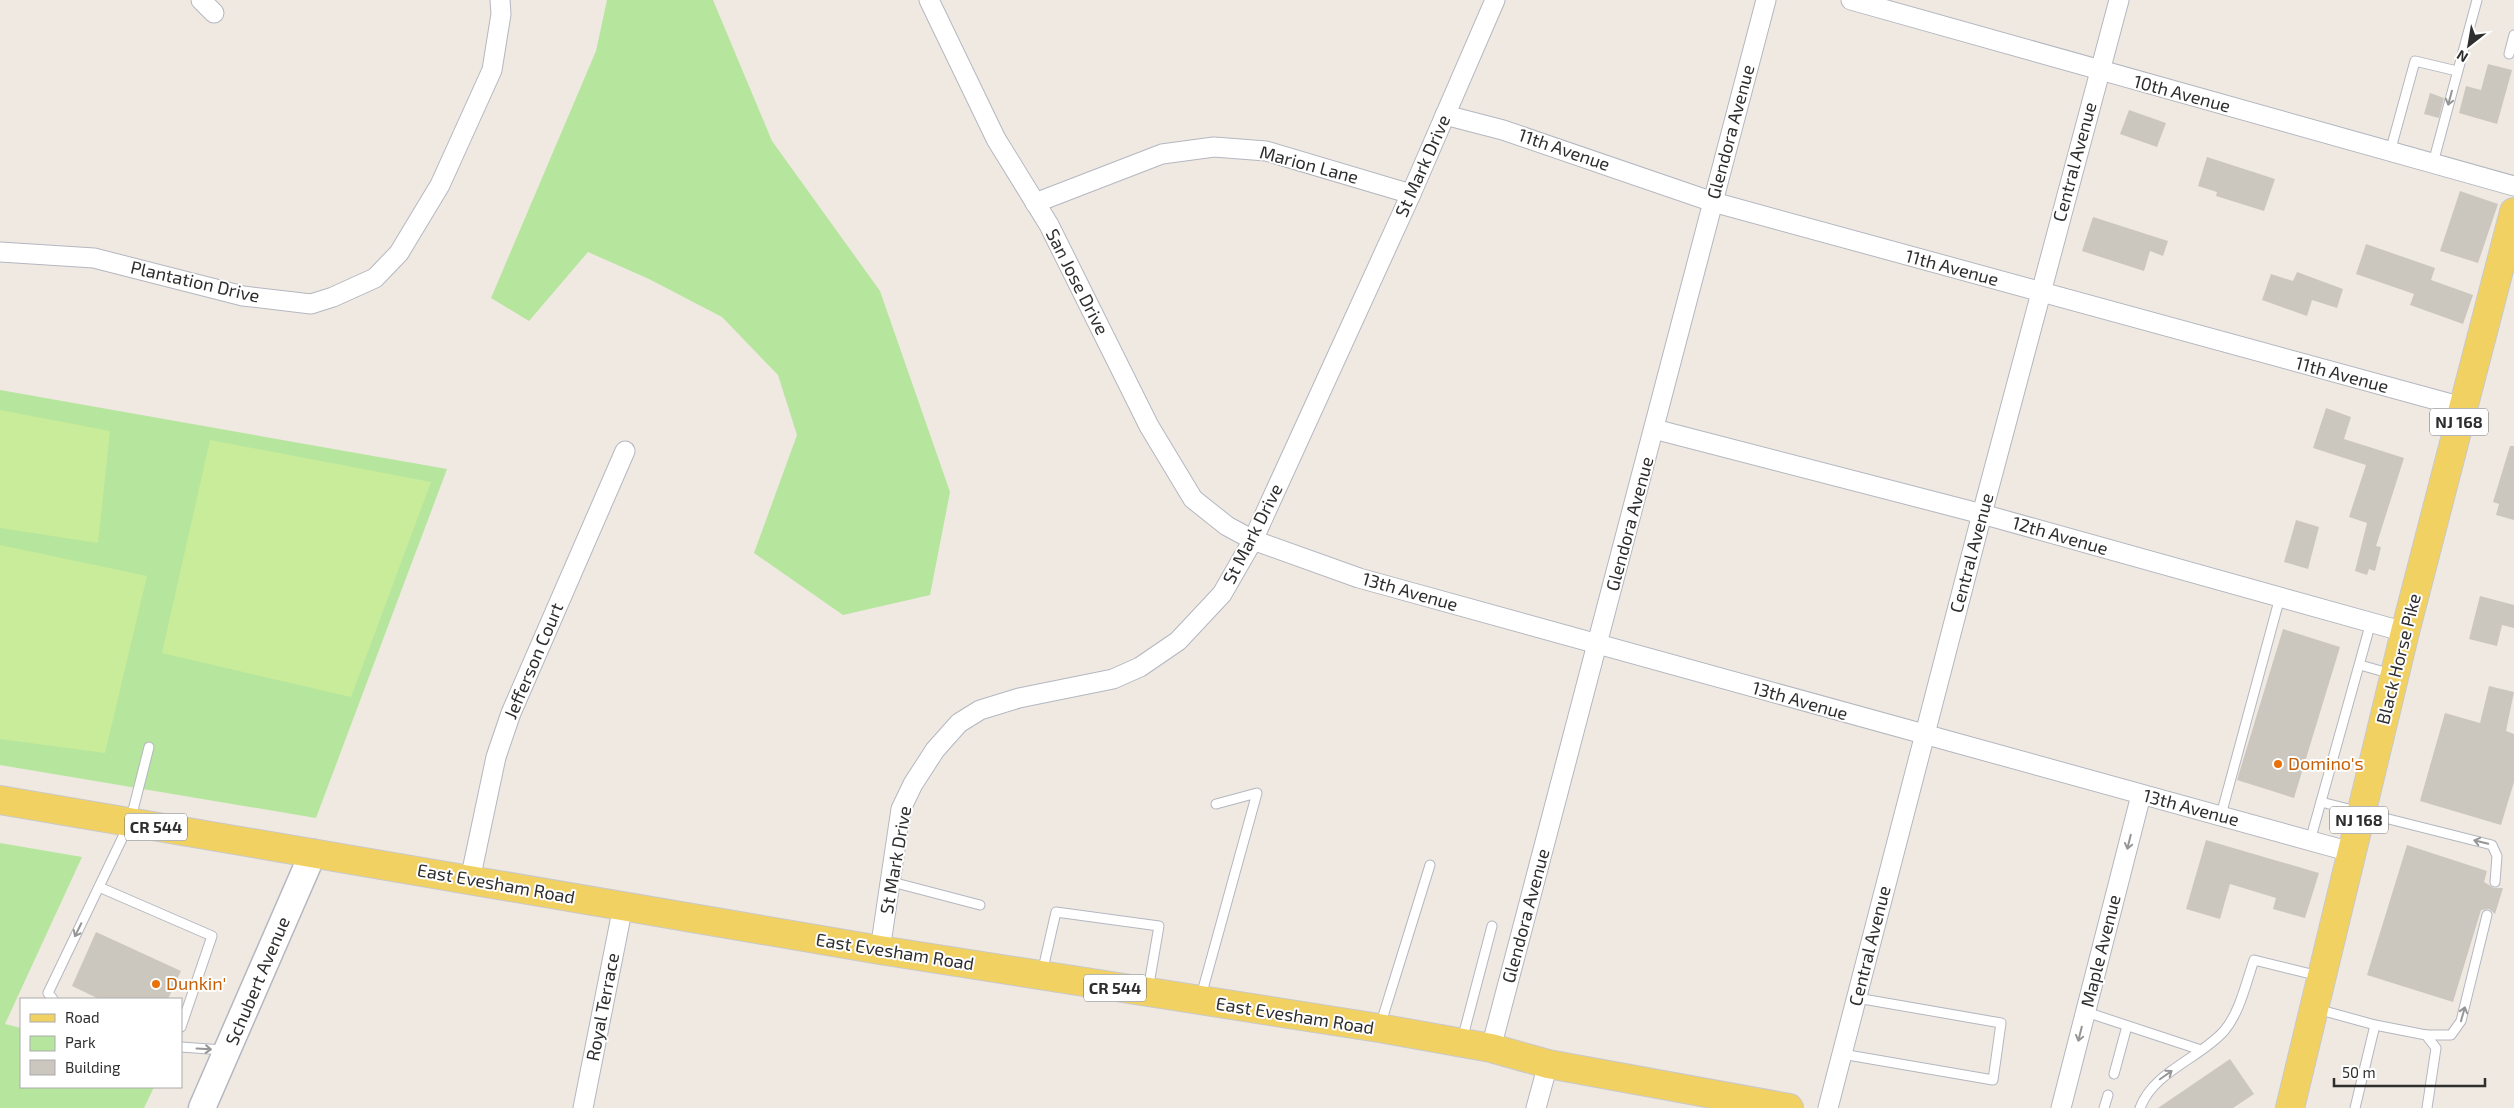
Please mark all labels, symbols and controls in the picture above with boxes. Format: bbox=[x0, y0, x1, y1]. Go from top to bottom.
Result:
north arrow bbox=[2444, 20, 2494, 70]
text: N bbox=[2453, 47, 2471, 66]
street label: Glendora Avenue bbox=[1702, 62, 1759, 201]
street label: 10th Avenue bbox=[2131, 70, 2233, 117]
one-way arrow bbox=[2445, 89, 2455, 105]
street label: Central Avenue bbox=[2047, 99, 2101, 224]
street label: St Mark Drive bbox=[1390, 111, 1454, 220]
street label: 11th Avenue bbox=[1516, 123, 1613, 175]
street label: Marion Lane bbox=[1257, 140, 1361, 188]
street label: San Jose Drive bbox=[1042, 225, 1114, 338]
street label: 11th Avenue bbox=[1903, 244, 2001, 290]
street label: Plantation Drive bbox=[129, 255, 262, 307]
street label: 11th Avenue bbox=[2293, 351, 2391, 397]
road number: NJ 168 bbox=[2430, 408, 2488, 436]
street label: Glendora Avenue bbox=[1601, 454, 1658, 593]
street label: St Mark Drive bbox=[1217, 480, 1287, 587]
street label: Central Avenue bbox=[1944, 490, 1998, 615]
street label: 12th Avenue bbox=[2010, 511, 2111, 559]
street label: 13th Avenue bbox=[1360, 567, 1461, 615]
street label: Black Horse Pike bbox=[2371, 591, 2425, 726]
street label: Jefferson Court bbox=[499, 599, 567, 722]
street label: 13th Avenue bbox=[1750, 676, 1851, 724]
place label: Domino's bbox=[2288, 752, 2364, 774]
marker: Domino's bbox=[2272, 758, 2284, 770]
street label: 13th Avenue bbox=[2141, 784, 2242, 830]
street label: St Mark Drive bbox=[875, 804, 915, 916]
road number: NJ 168 bbox=[2330, 806, 2388, 834]
road number: CR 544 bbox=[125, 814, 187, 840]
one-way arrow bbox=[2124, 834, 2133, 850]
one-way arrow bbox=[2474, 837, 2490, 846]
street label: Glendora Avenue bbox=[1497, 846, 1554, 985]
street label: East Evesham Road bbox=[416, 858, 577, 908]
street label: Central Avenue bbox=[1843, 883, 1895, 1008]
street label: Maple Avenue bbox=[2075, 892, 2125, 1009]
street label: Schubert Avenue bbox=[220, 913, 294, 1048]
one-way arrow bbox=[73, 923, 83, 938]
street label: East Evesham Road bbox=[814, 928, 976, 974]
street label: Royal Terrace bbox=[581, 951, 623, 1063]
place label: Dunkin' bbox=[166, 972, 226, 994]
road number: CR 544 bbox=[1084, 974, 1146, 1001]
marker: Dunkin' bbox=[150, 978, 162, 990]
street label: East Evesham Road bbox=[1214, 992, 1376, 1038]
legend bbox=[20, 998, 182, 1088]
one-way arrow bbox=[2458, 1006, 2468, 1022]
text: Road bbox=[65, 1008, 100, 1026]
one-way arrow bbox=[2075, 1025, 2084, 1041]
text: Park bbox=[65, 1033, 96, 1051]
one-way arrow bbox=[196, 1044, 212, 1053]
scale bar bbox=[2334, 1056, 2485, 1088]
text: Building bbox=[65, 1058, 121, 1076]
text: 50 m bbox=[2342, 1063, 2376, 1081]
one-way arrow bbox=[2159, 1070, 2173, 1080]

